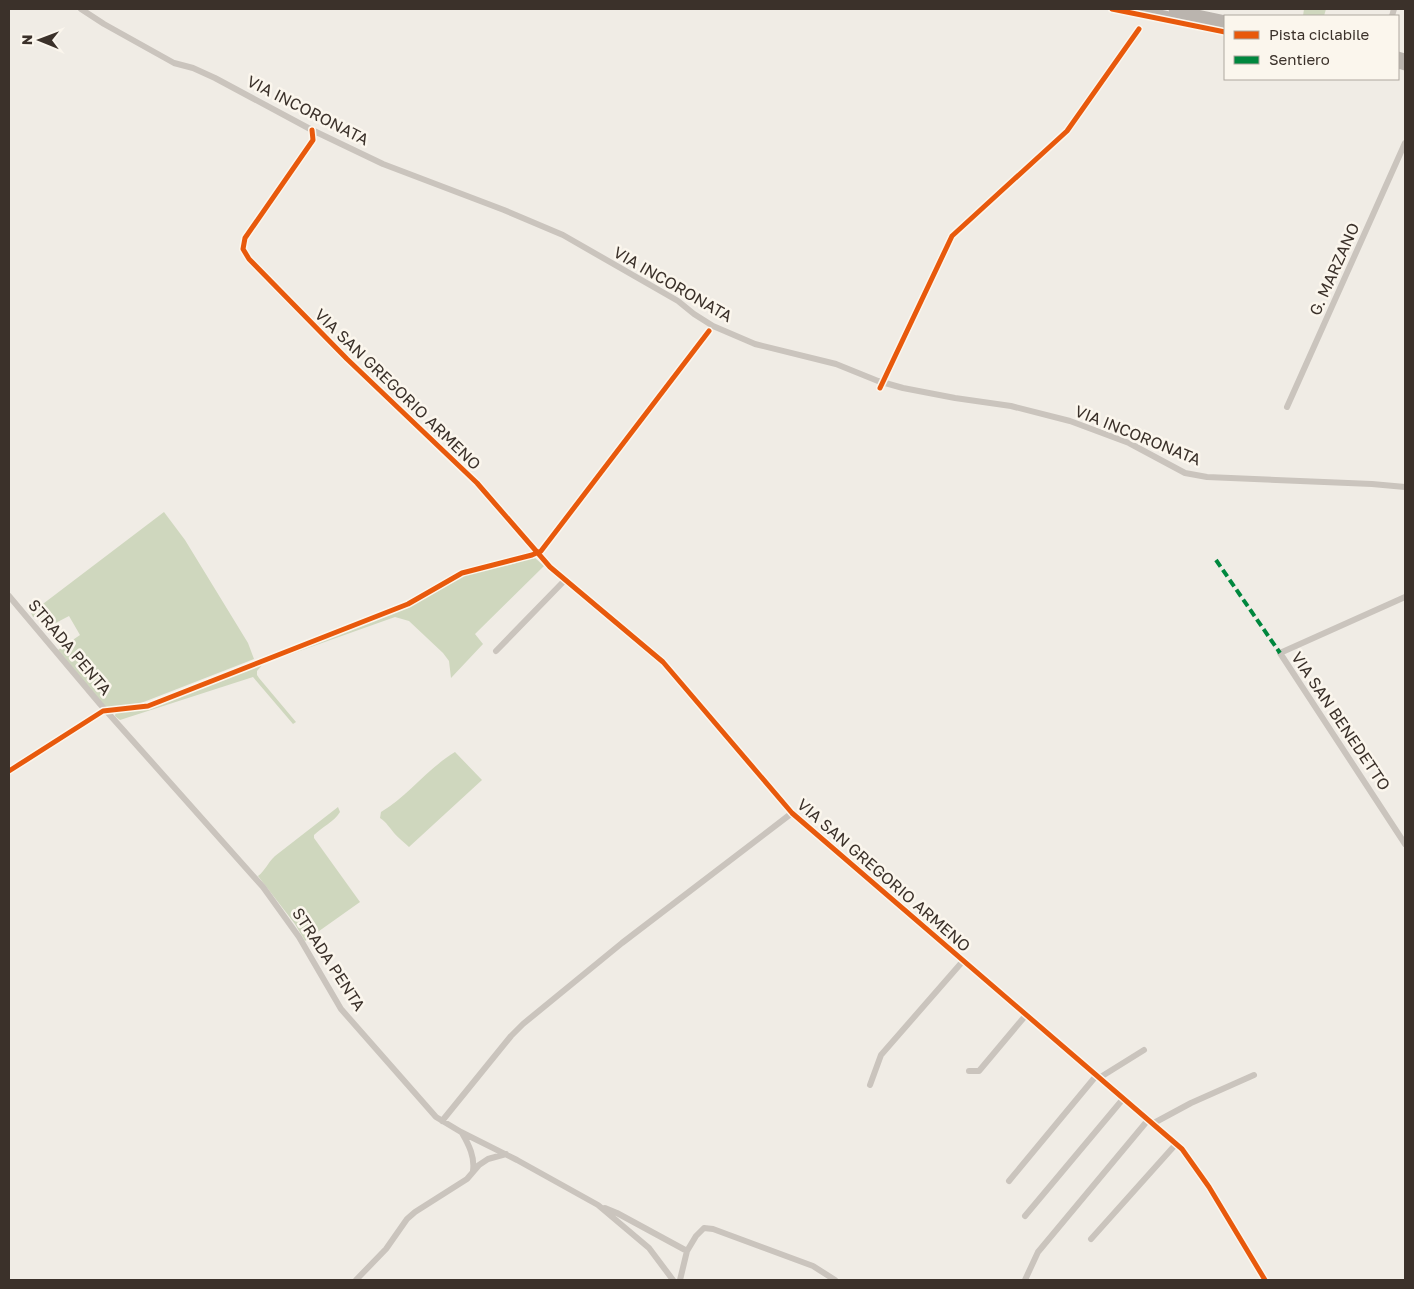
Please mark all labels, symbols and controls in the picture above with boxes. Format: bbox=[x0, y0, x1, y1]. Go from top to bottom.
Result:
north arrow bbox=[15, 15, 65, 65]
legend bbox=[1224, 15, 1399, 80]
text: Pista ciclabile bbox=[1269, 25, 1370, 43]
text: N bbox=[18, 34, 35, 45]
text: Sentiero bbox=[1269, 50, 1330, 68]
street label: VIA INCORONATA bbox=[244, 71, 373, 149]
street label: G. MARZANO bbox=[1305, 220, 1363, 318]
street label: VIA INCORONATA bbox=[610, 242, 736, 326]
street label: VIA SAN GREGORIO ARMENO bbox=[311, 304, 485, 474]
street label: VIA INCORONATA bbox=[1072, 401, 1204, 469]
street label: STRADA PENTA bbox=[24, 595, 116, 699]
street label: VIA SAN BENEDETTO bbox=[1287, 648, 1395, 794]
street label: VIA SAN GREGORIO ARMENO bbox=[793, 794, 975, 956]
street label: STRADA PENTA bbox=[288, 904, 370, 1015]

